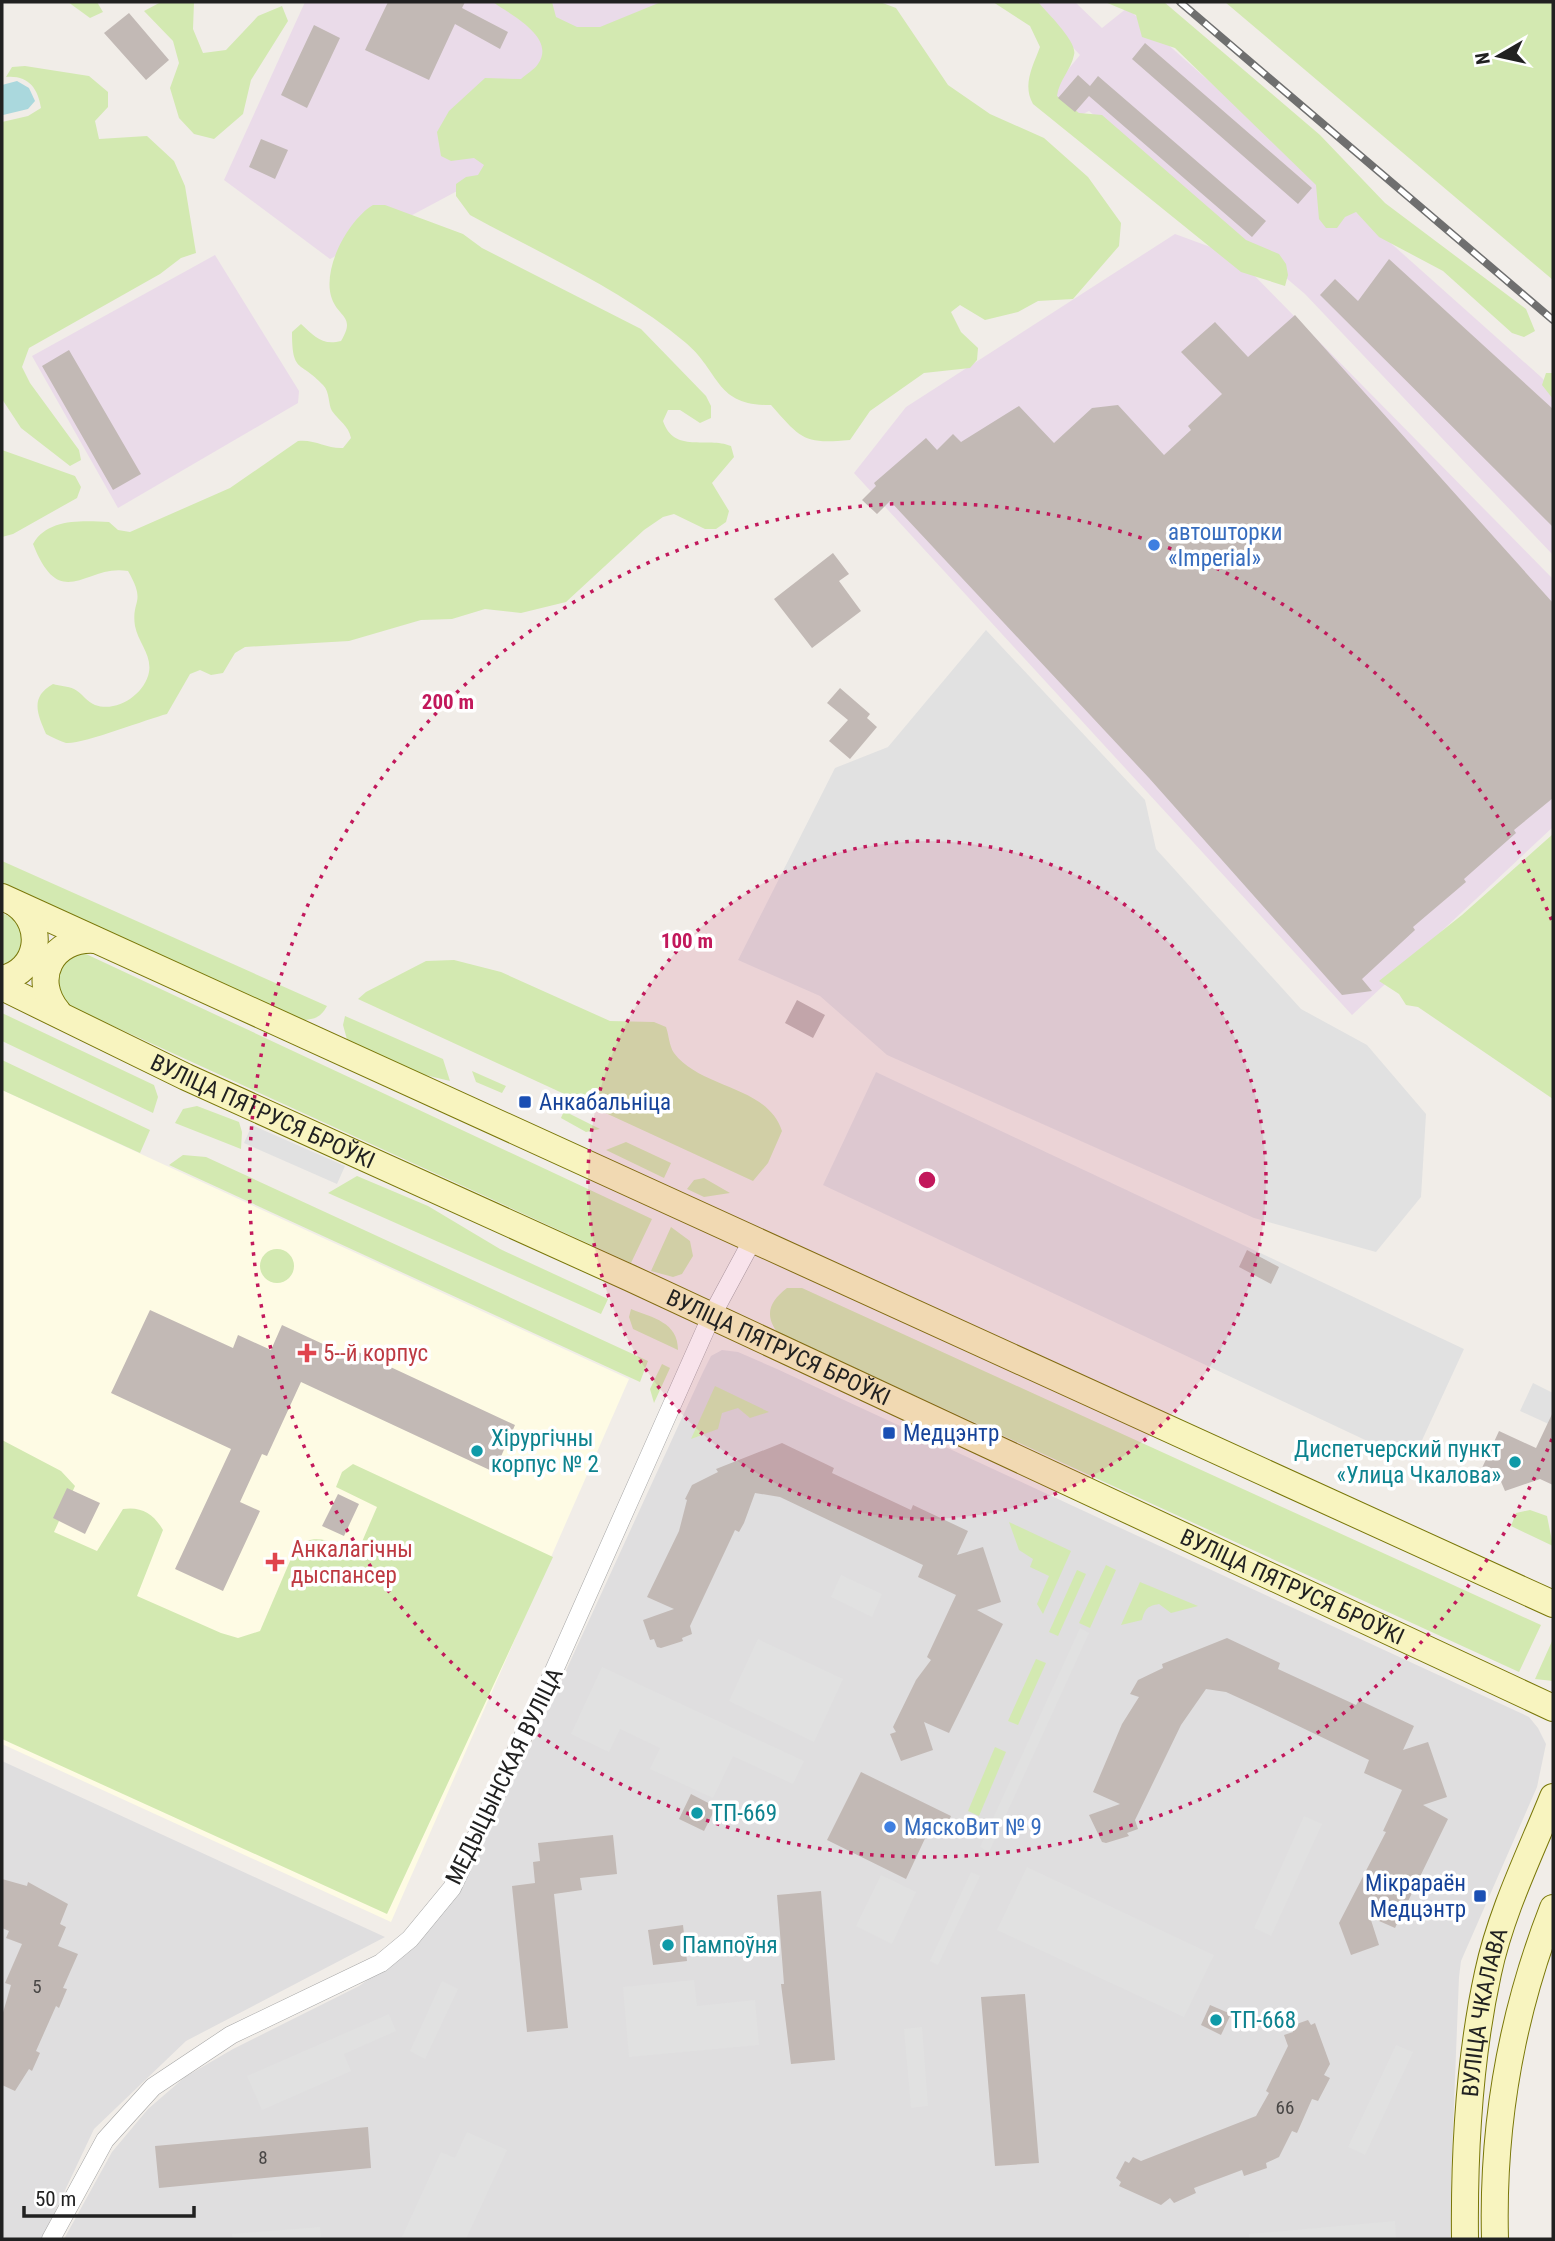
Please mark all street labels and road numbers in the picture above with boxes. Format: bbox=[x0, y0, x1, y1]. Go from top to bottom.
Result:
street label: ВУЛІЦА ПЯТРУСЯ БРОЎКІ bbox=[146, 1049, 379, 1175]
street label: ВУЛІЦА ПЯТРУСЯ БРОЎКІ bbox=[662, 1284, 894, 1411]
street label: ВУЛІЦА ПЯТРУСЯ БРОЎКІ bbox=[1176, 1523, 1408, 1651]
street label: МЕДЫЦЫНСКАЯ ВУЛІЦА bbox=[440, 1664, 569, 1889]
street label: ВУЛІЦА ЧКАЛАВА bbox=[1457, 1925, 1513, 2098]

